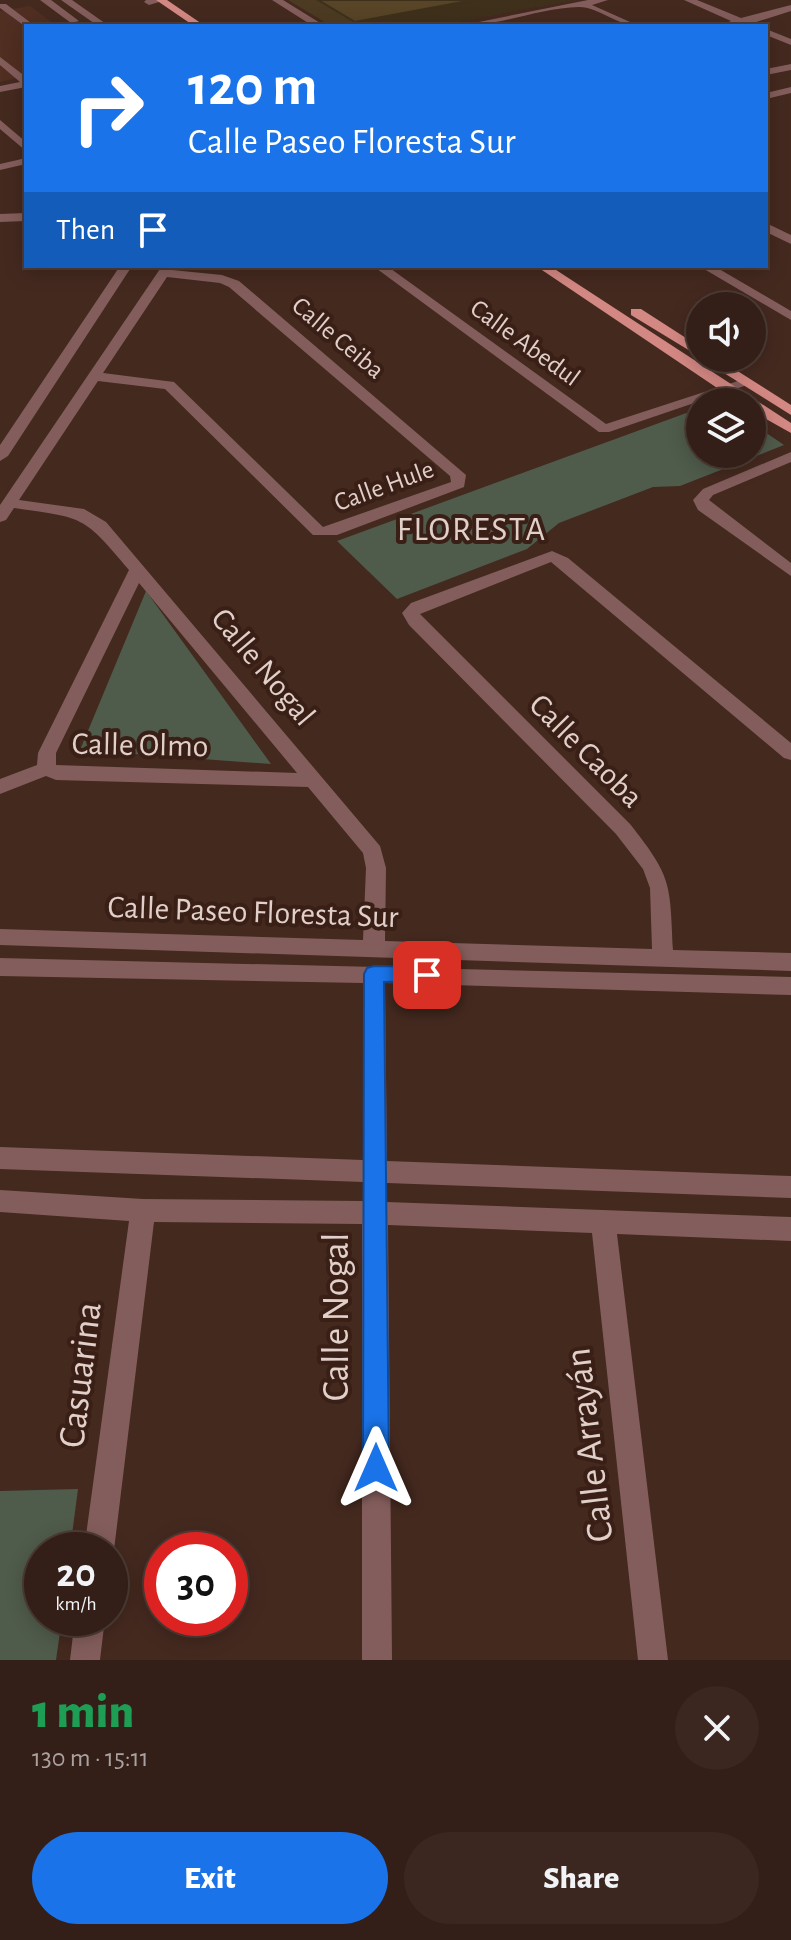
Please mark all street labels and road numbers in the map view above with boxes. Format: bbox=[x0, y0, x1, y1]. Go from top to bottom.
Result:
street label: Calle Ceiba bbox=[287, 292, 389, 384]
street label: Calle Abedul bbox=[466, 295, 584, 391]
street label: Calle Hule bbox=[331, 456, 437, 516]
street label: Calle Nogal bbox=[205, 602, 321, 732]
street label: Calle Caoba bbox=[523, 688, 649, 814]
street label: Calle Olmo bbox=[71, 728, 209, 762]
street label: Calle Paseo Floresta Sur bbox=[107, 891, 400, 933]
street label: Calle Nogal bbox=[318, 1233, 356, 1401]
street label: Casuarina bbox=[53, 1300, 109, 1450]
street label: Calle Arrayán bbox=[559, 1346, 621, 1544]

